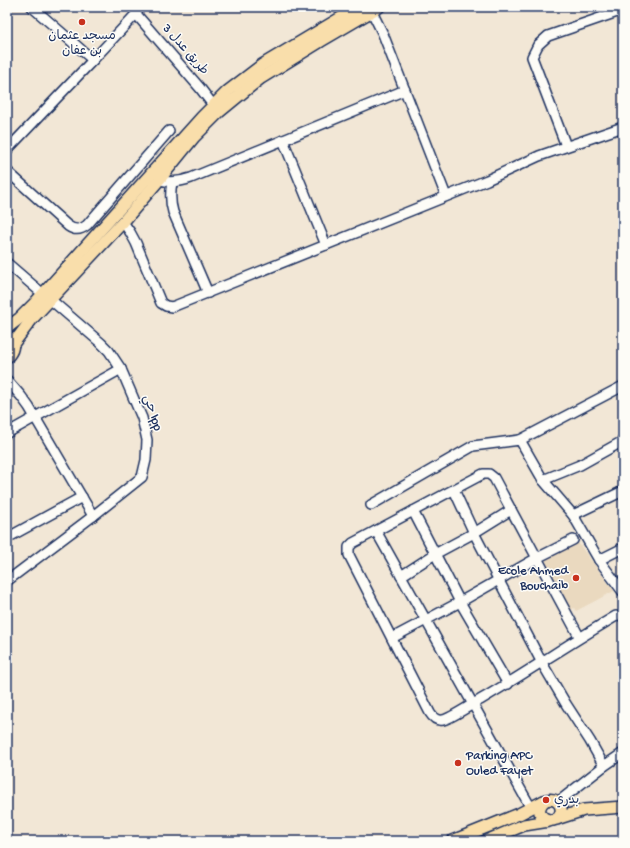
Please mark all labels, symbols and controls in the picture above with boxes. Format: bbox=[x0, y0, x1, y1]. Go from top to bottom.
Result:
marker: مسجد عثمان بن عفان bbox=[77, 17, 87, 27]
street label: طريق عدل 3 bbox=[158, 21, 211, 79]
place label: مسجد عثمان بن عفان bbox=[48, 29, 116, 59]
street label: حي lpp bbox=[137, 393, 165, 434]
place label: Ecole Ahmed Bouchaib bbox=[498, 564, 569, 594]
marker: Ecole Ahmed Bouchaib bbox=[571, 573, 581, 583]
place label: Parking APC Ouled Fayet bbox=[465, 749, 534, 779]
marker: Parking APC Ouled Fayet bbox=[453, 758, 463, 768]
place label: بدري bbox=[554, 793, 579, 808]
marker: بدري bbox=[541, 795, 551, 805]

